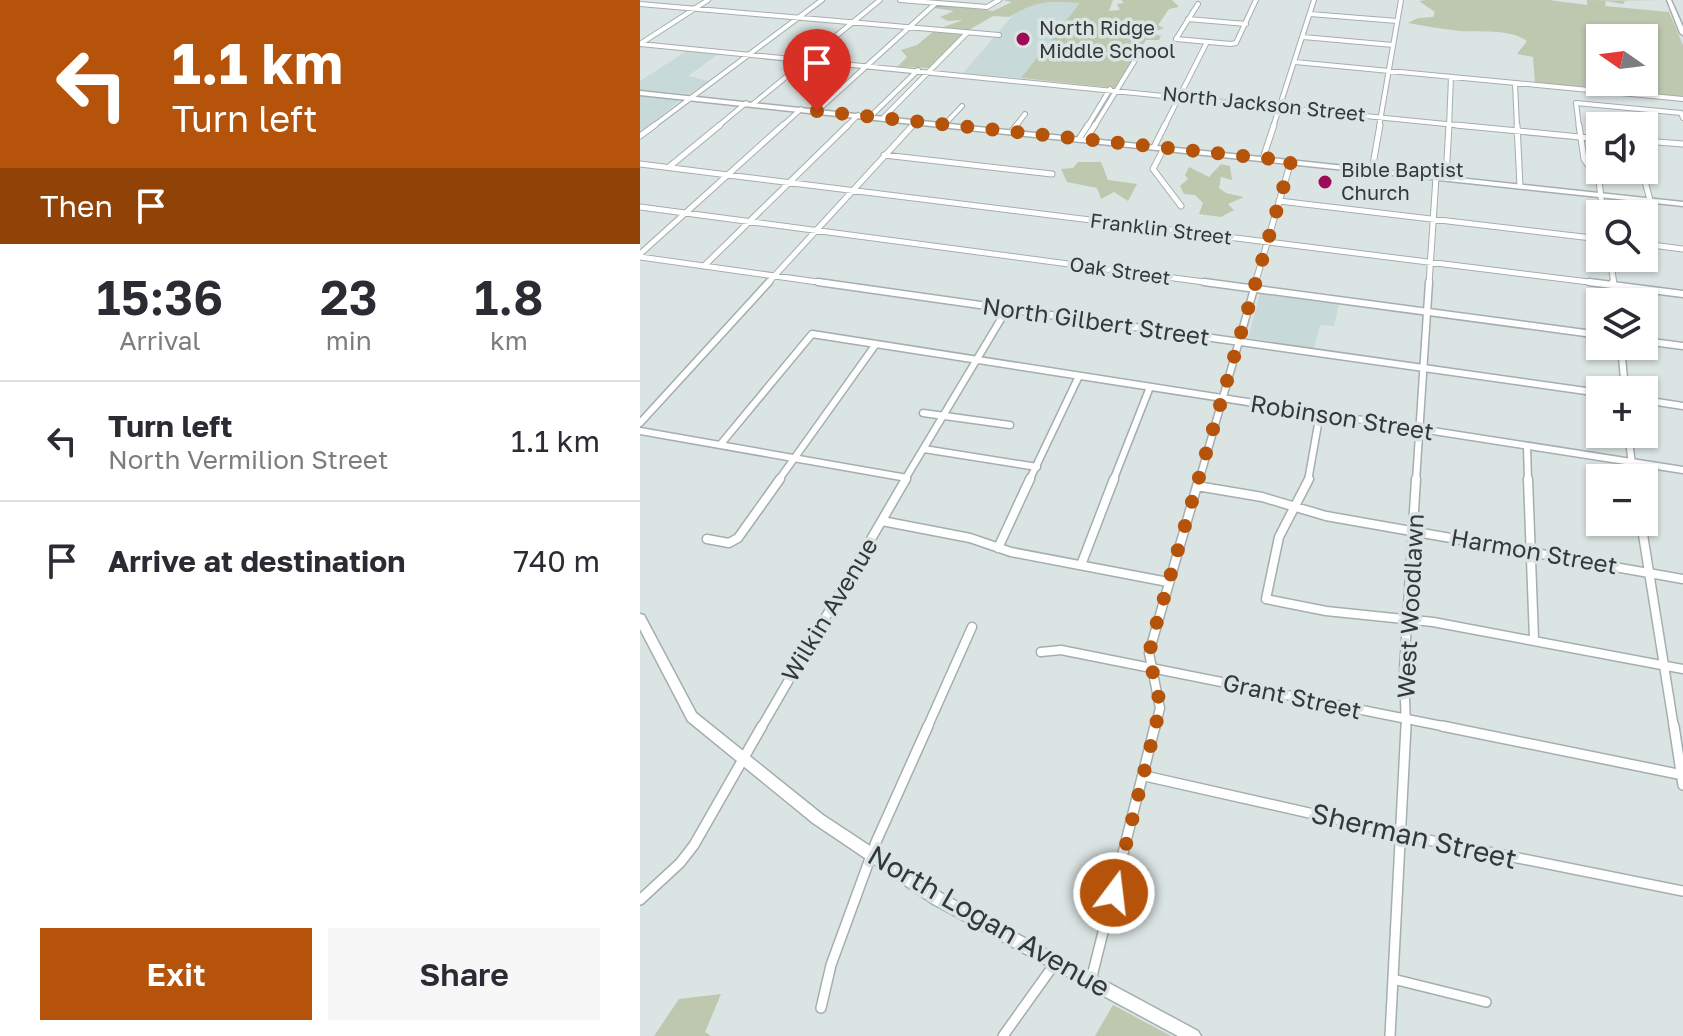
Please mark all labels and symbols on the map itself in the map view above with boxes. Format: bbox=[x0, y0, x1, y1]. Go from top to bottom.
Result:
place label: North Ridge Middle School bbox=[1039, 15, 1175, 62]
north arrow bbox=[1586, 24, 1658, 96]
pin bbox=[783, 29, 851, 111]
marker: North Ridge Middle School bbox=[1014, 30, 1032, 48]
street label: North Jackson Street bbox=[1161, 80, 1367, 126]
place label: Bible Baptist Church bbox=[1341, 157, 1464, 204]
marker: Bible Baptist Church bbox=[1316, 173, 1334, 191]
street label: Franklin Street bbox=[1089, 207, 1233, 249]
street label: Oak Street bbox=[1068, 251, 1172, 289]
street label: North Gilbert Street bbox=[981, 290, 1212, 351]
street label: Robinson Street bbox=[1248, 388, 1436, 445]
street label: West Woodlawn bbox=[1390, 513, 1429, 699]
street label: Harmon Street bbox=[1449, 522, 1620, 579]
street label: Wilkin Avenue bbox=[774, 532, 883, 686]
street label: Grant Street bbox=[1220, 667, 1364, 724]
street label: Sherman Street bbox=[1308, 796, 1520, 875]
street label: North Logan Avenue bbox=[863, 838, 1116, 1003]
position arrow bbox=[1072, 851, 1156, 935]

